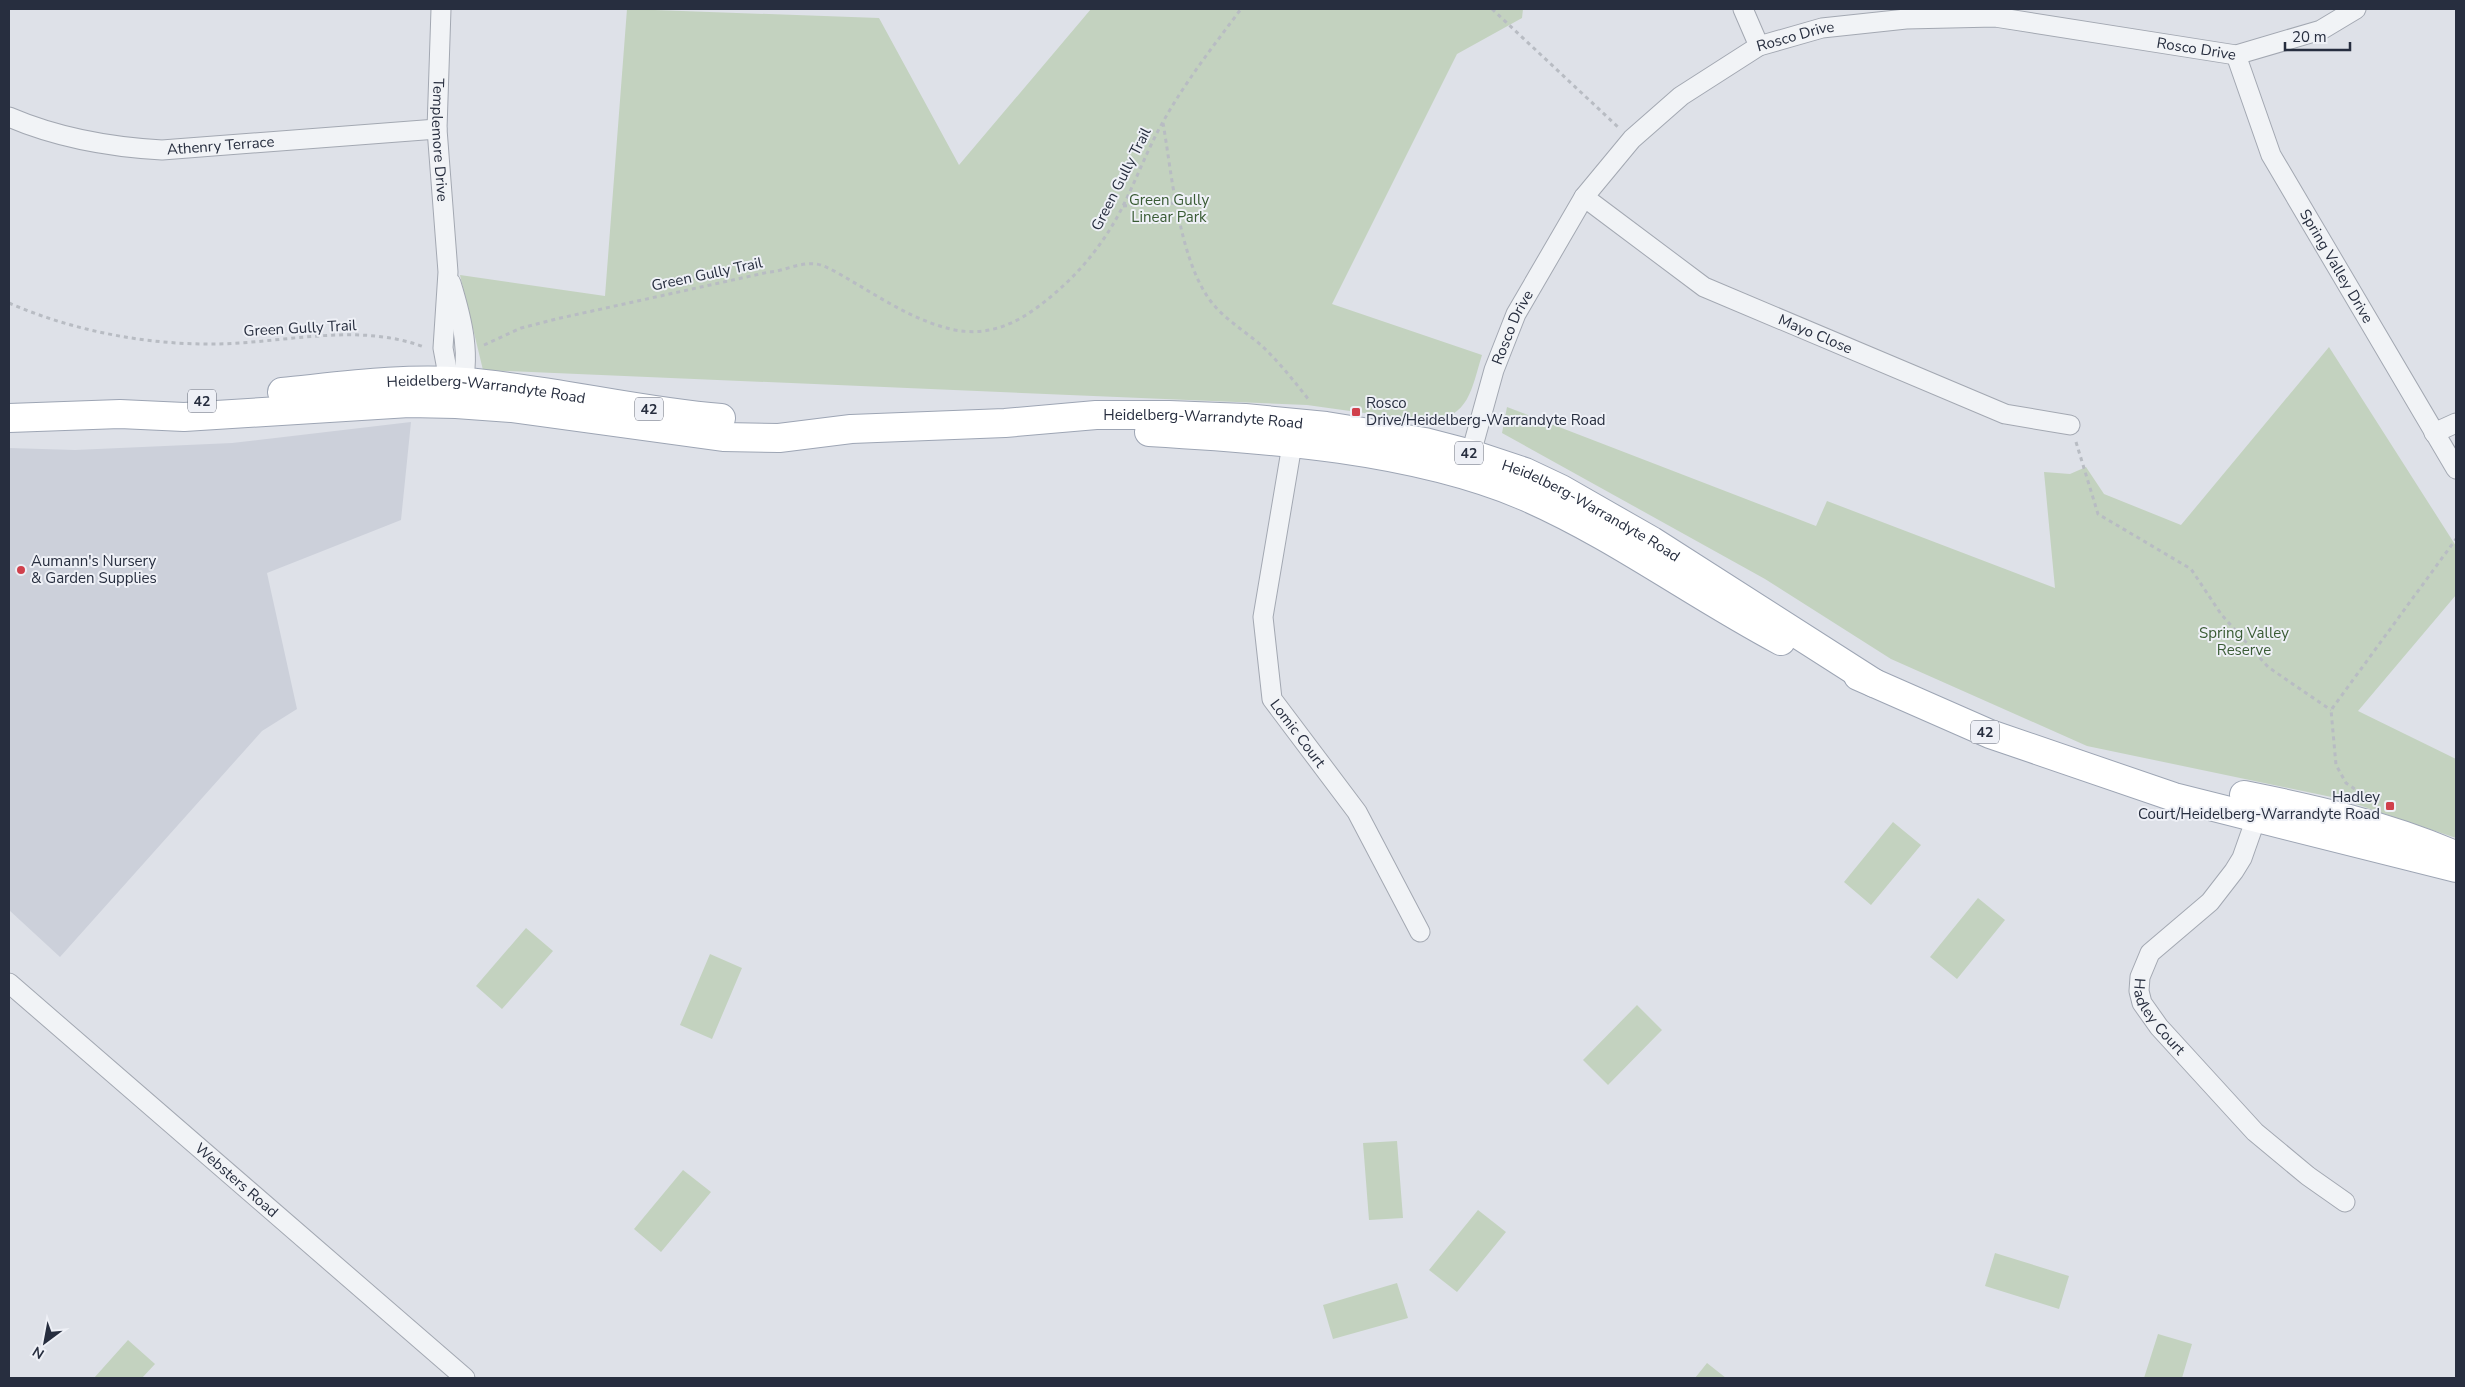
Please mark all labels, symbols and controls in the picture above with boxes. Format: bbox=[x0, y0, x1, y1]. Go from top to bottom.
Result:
street label: Rosco Drive bbox=[1754, 17, 1835, 56]
scale bar bbox=[2285, 20, 2350, 52]
text: 20 m bbox=[2292, 27, 2327, 47]
street label: Rosco Drive bbox=[2155, 33, 2237, 65]
street label: Templemore Drive bbox=[427, 78, 453, 202]
street label: Green Gully Trail bbox=[1086, 124, 1156, 234]
street label: Athenry Terrace bbox=[166, 131, 275, 160]
park label: Green Gully Linear Park bbox=[1129, 190, 1209, 227]
street label: Spring Valley Drive bbox=[2295, 205, 2378, 327]
street label: Green Gully Trail bbox=[650, 252, 765, 296]
street label: Rosco Drive bbox=[1487, 286, 1538, 368]
street label: Mayo Close bbox=[1775, 310, 1856, 359]
street label: Green Gully Trail bbox=[243, 315, 358, 341]
street label: Heidelberg-Warrandyte Road bbox=[386, 371, 587, 409]
road number: 42 bbox=[188, 390, 216, 412]
place label: Rosco Drive/Heidelberg-Warrandyte Road bbox=[1366, 393, 1606, 430]
road number: 42 bbox=[635, 398, 663, 420]
street label: Heidelberg-Warrandyte Road bbox=[1103, 405, 1304, 434]
marker: Rosco Drive/Heidelberg-Warrandyte Road bbox=[1350, 406, 1362, 418]
road number: 42 bbox=[1455, 442, 1483, 464]
street label: Heidelberg-Warrandyte Road bbox=[1499, 455, 1684, 566]
place label: Aumann's Nursery & Garden Supplies bbox=[31, 551, 157, 588]
marker: Aumann's Nursery & Garden Supplies bbox=[15, 564, 27, 576]
park label: Spring Valley Reserve bbox=[2199, 623, 2289, 660]
street label: Lomic Court bbox=[1265, 695, 1331, 772]
road number: 42 bbox=[1971, 720, 1999, 744]
place label: Hadley Court/Heidelberg-Warrandyte Road bbox=[2138, 787, 2380, 824]
marker: Hadley Court/Heidelberg-Warrandyte Road bbox=[2384, 800, 2396, 812]
street label: Hadley Court bbox=[2129, 977, 2190, 1060]
street label: Websters Road bbox=[191, 1138, 282, 1222]
north arrow bbox=[20, 1317, 70, 1367]
text: N bbox=[29, 1342, 48, 1363]

